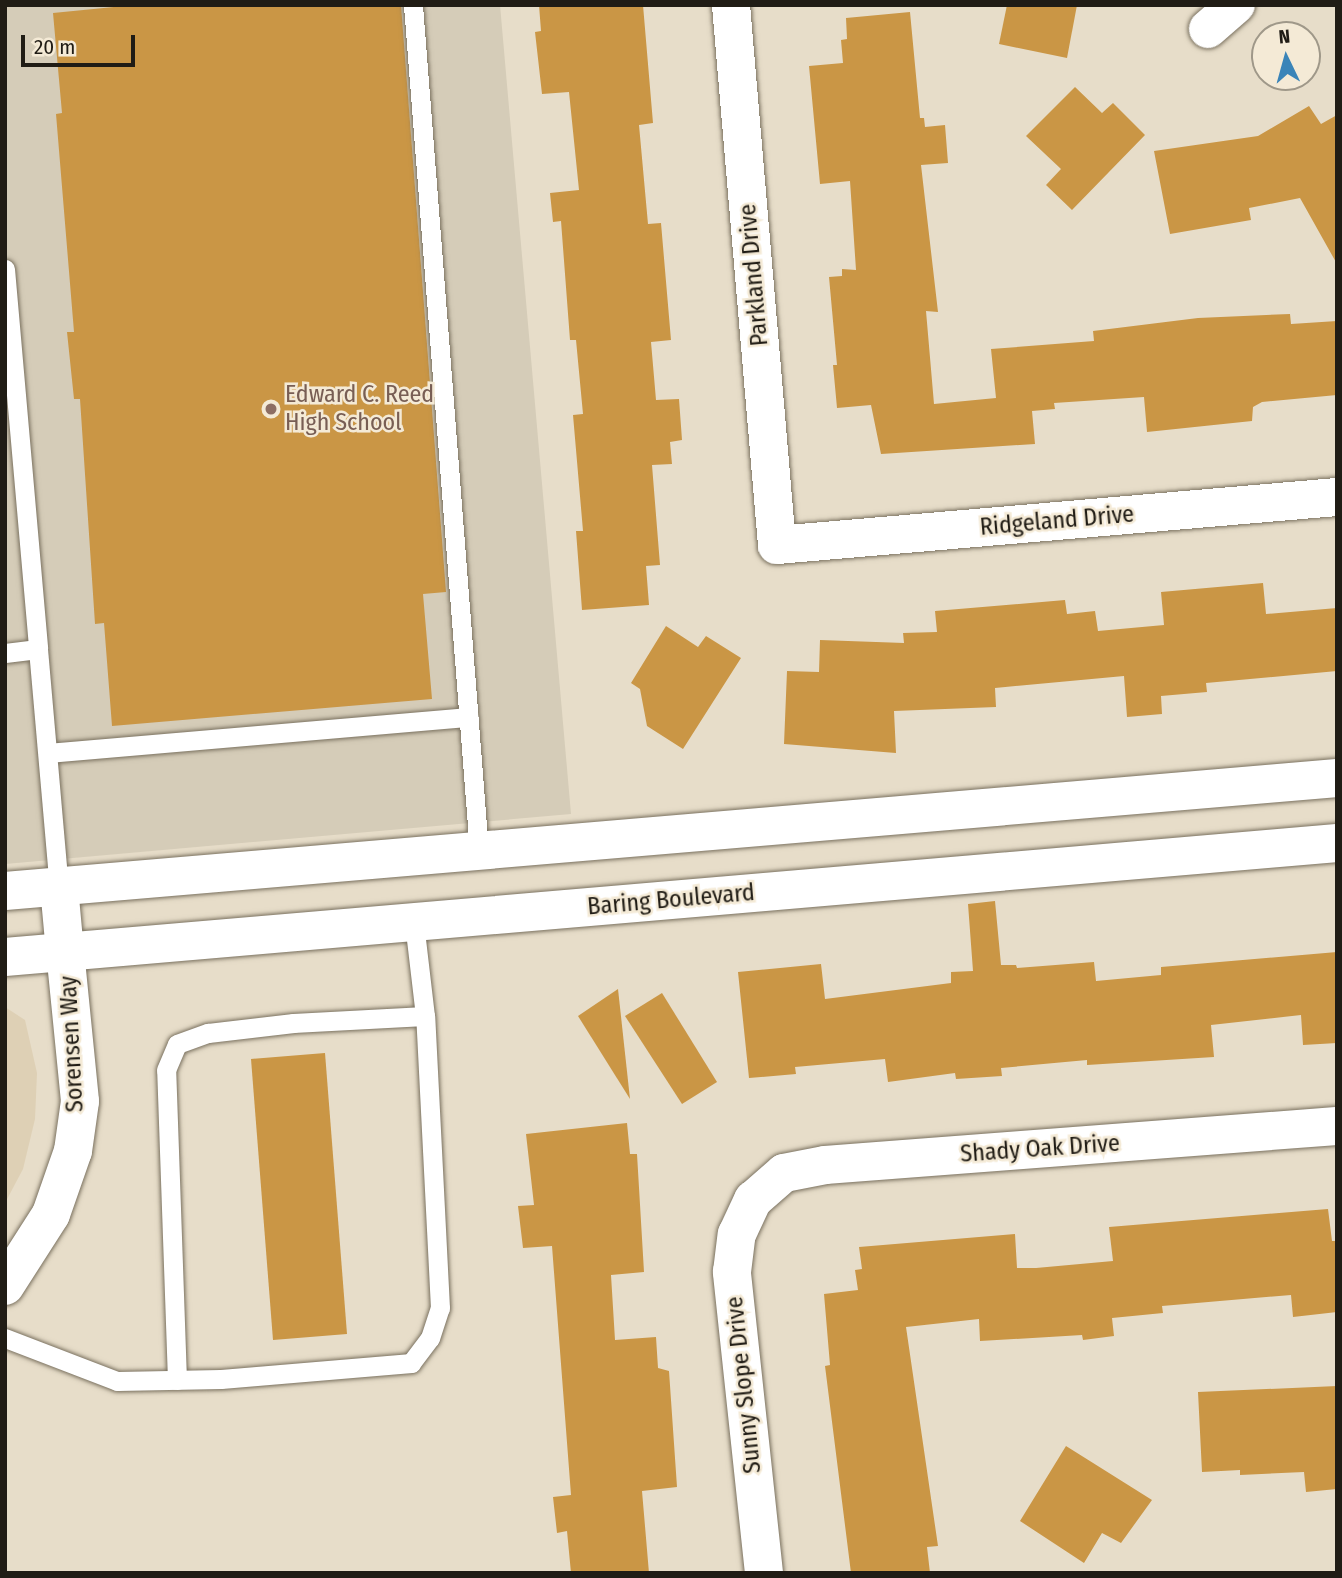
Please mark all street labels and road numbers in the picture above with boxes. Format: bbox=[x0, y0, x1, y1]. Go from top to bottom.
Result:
street label: Parkland Drive bbox=[733, 203, 775, 347]
street label: Ridgeland Drive bbox=[979, 500, 1135, 542]
street label: Baring Boulevard bbox=[586, 878, 756, 922]
street label: Sorensen Way bbox=[54, 975, 90, 1113]
street label: Shady Oak Drive bbox=[959, 1129, 1121, 1169]
street label: Sunny Slope Drive bbox=[720, 1295, 768, 1475]

